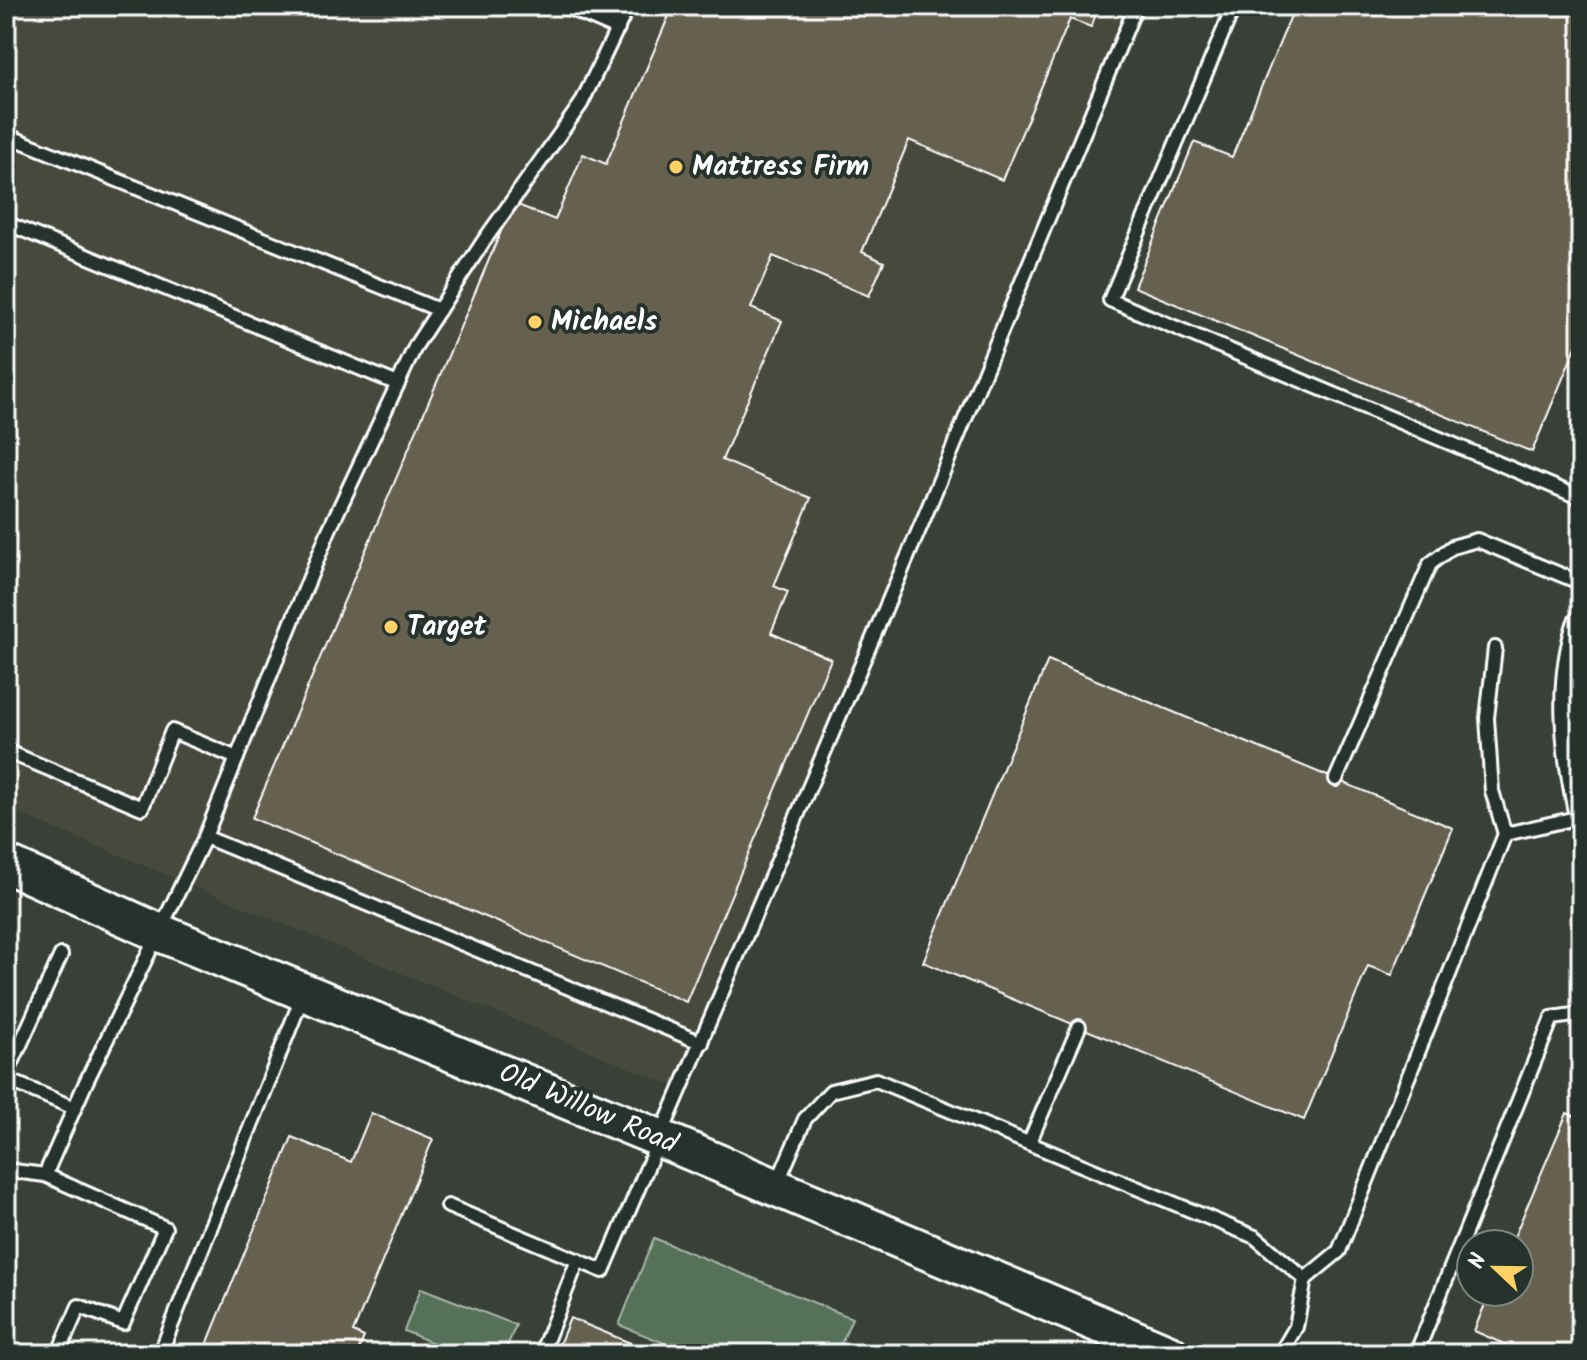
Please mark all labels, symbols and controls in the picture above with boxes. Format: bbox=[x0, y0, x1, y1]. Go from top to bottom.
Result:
place label: Mattress Firm bbox=[692, 145, 869, 190]
marker: Mattress Firm bbox=[667, 158, 685, 176]
place label: Michaels bbox=[551, 300, 657, 345]
marker: Michaels bbox=[526, 313, 544, 331]
place label: Target bbox=[407, 605, 487, 650]
marker: Target bbox=[382, 618, 400, 636]
street label: Old Willow Road bbox=[492, 1051, 685, 1167]
north arrow bbox=[1455, 1228, 1535, 1308]
text: N bbox=[1460, 1248, 1498, 1274]

